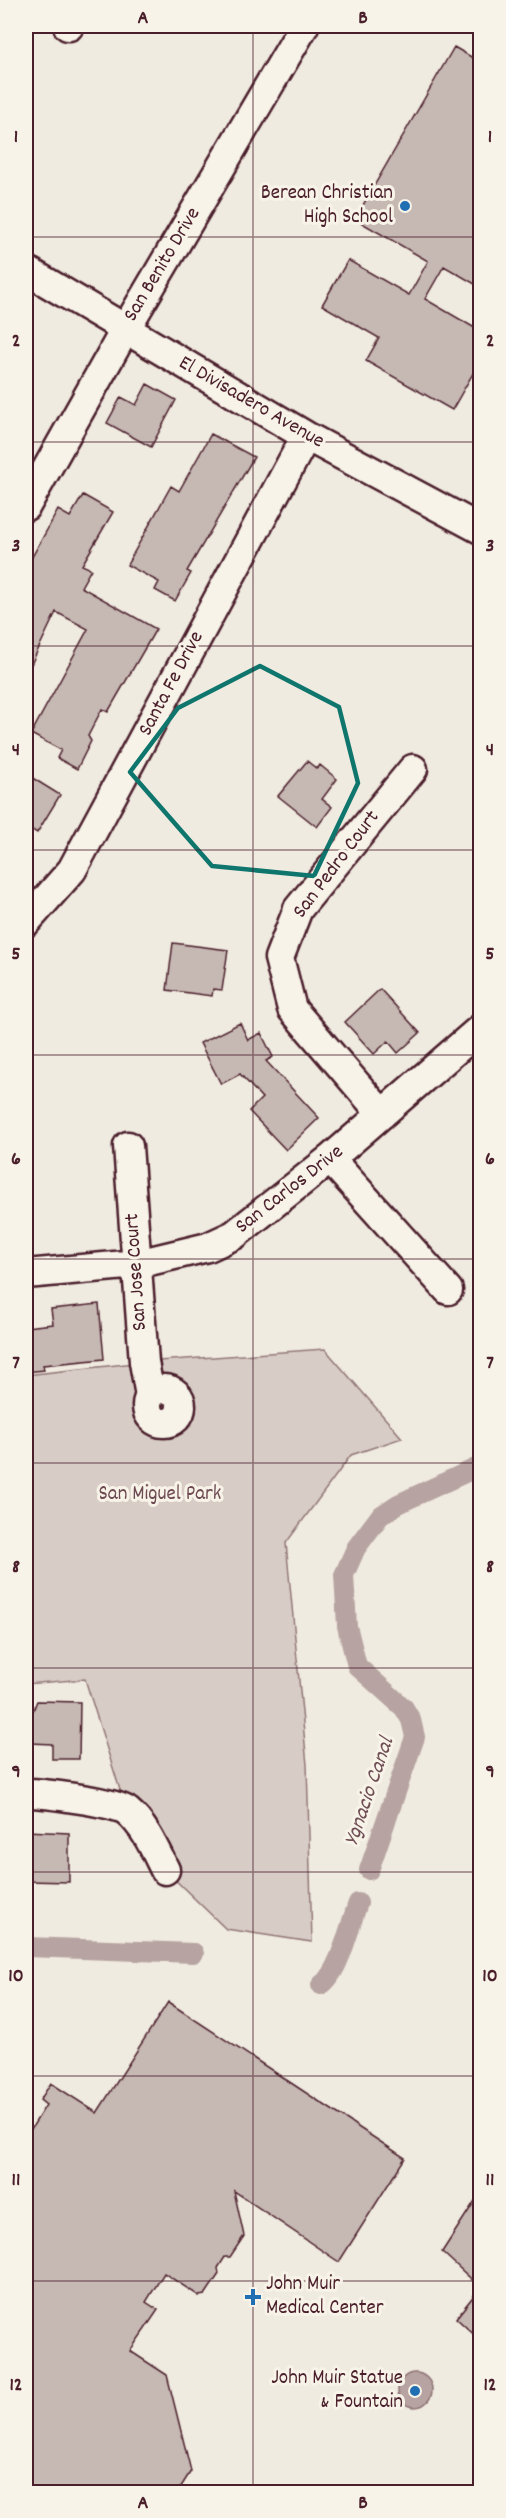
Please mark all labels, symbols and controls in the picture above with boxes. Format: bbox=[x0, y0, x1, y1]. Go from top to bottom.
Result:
text: A bbox=[138, 5, 149, 33]
text: B bbox=[358, 5, 368, 33]
text: 1 bbox=[14, 124, 18, 152]
text: 1 bbox=[488, 124, 492, 152]
place label: Berean Christian High School bbox=[261, 179, 393, 233]
marker: Berean Christian High School bbox=[398, 199, 412, 213]
street label: San Benito Drive bbox=[117, 202, 209, 328]
text: 2 bbox=[12, 328, 20, 356]
text: 2 bbox=[486, 328, 494, 356]
street label: El Divisadero Avenue bbox=[173, 349, 329, 457]
text: 3 bbox=[12, 533, 20, 561]
text: 3 bbox=[486, 533, 494, 561]
street label: Santa Fe Drive bbox=[132, 626, 212, 742]
text: 4 bbox=[12, 737, 20, 765]
text: 4 bbox=[486, 737, 494, 765]
street label: San Pedro Court bbox=[286, 804, 388, 925]
text: 5 bbox=[11, 941, 21, 969]
text: 5 bbox=[485, 941, 495, 969]
street label: San Carlos Drive bbox=[230, 1138, 350, 1242]
text: 6 bbox=[11, 1146, 21, 1174]
text: 6 bbox=[485, 1146, 495, 1174]
street label: San Jose Court bbox=[118, 1212, 156, 1332]
text: 7 bbox=[12, 1350, 20, 1378]
text: 7 bbox=[486, 1350, 494, 1378]
park label: San Miguel Park bbox=[99, 1480, 221, 1510]
text: 8 bbox=[12, 1554, 20, 1582]
text: 8 bbox=[486, 1554, 494, 1582]
water label: Ygnacio Canal bbox=[337, 1732, 404, 1850]
text: 9 bbox=[11, 1759, 21, 1787]
text: 9 bbox=[485, 1759, 495, 1787]
text: 10 bbox=[8, 1963, 24, 1991]
text: 10 bbox=[482, 1963, 498, 1991]
text: 11 bbox=[12, 2167, 20, 2195]
text: 11 bbox=[486, 2167, 494, 2195]
place label: John Muir Medical Center bbox=[266, 2270, 384, 2324]
marker: John Muir Medical Center bbox=[244, 2288, 262, 2306]
place label: John Muir Statue & Fountain bbox=[271, 2364, 403, 2418]
text: 12 bbox=[9, 2372, 23, 2400]
text: 12 bbox=[483, 2372, 497, 2400]
marker: John Muir Statue & Fountain bbox=[408, 2384, 422, 2398]
text: A bbox=[138, 2490, 149, 2518]
text: B bbox=[358, 2490, 368, 2518]

